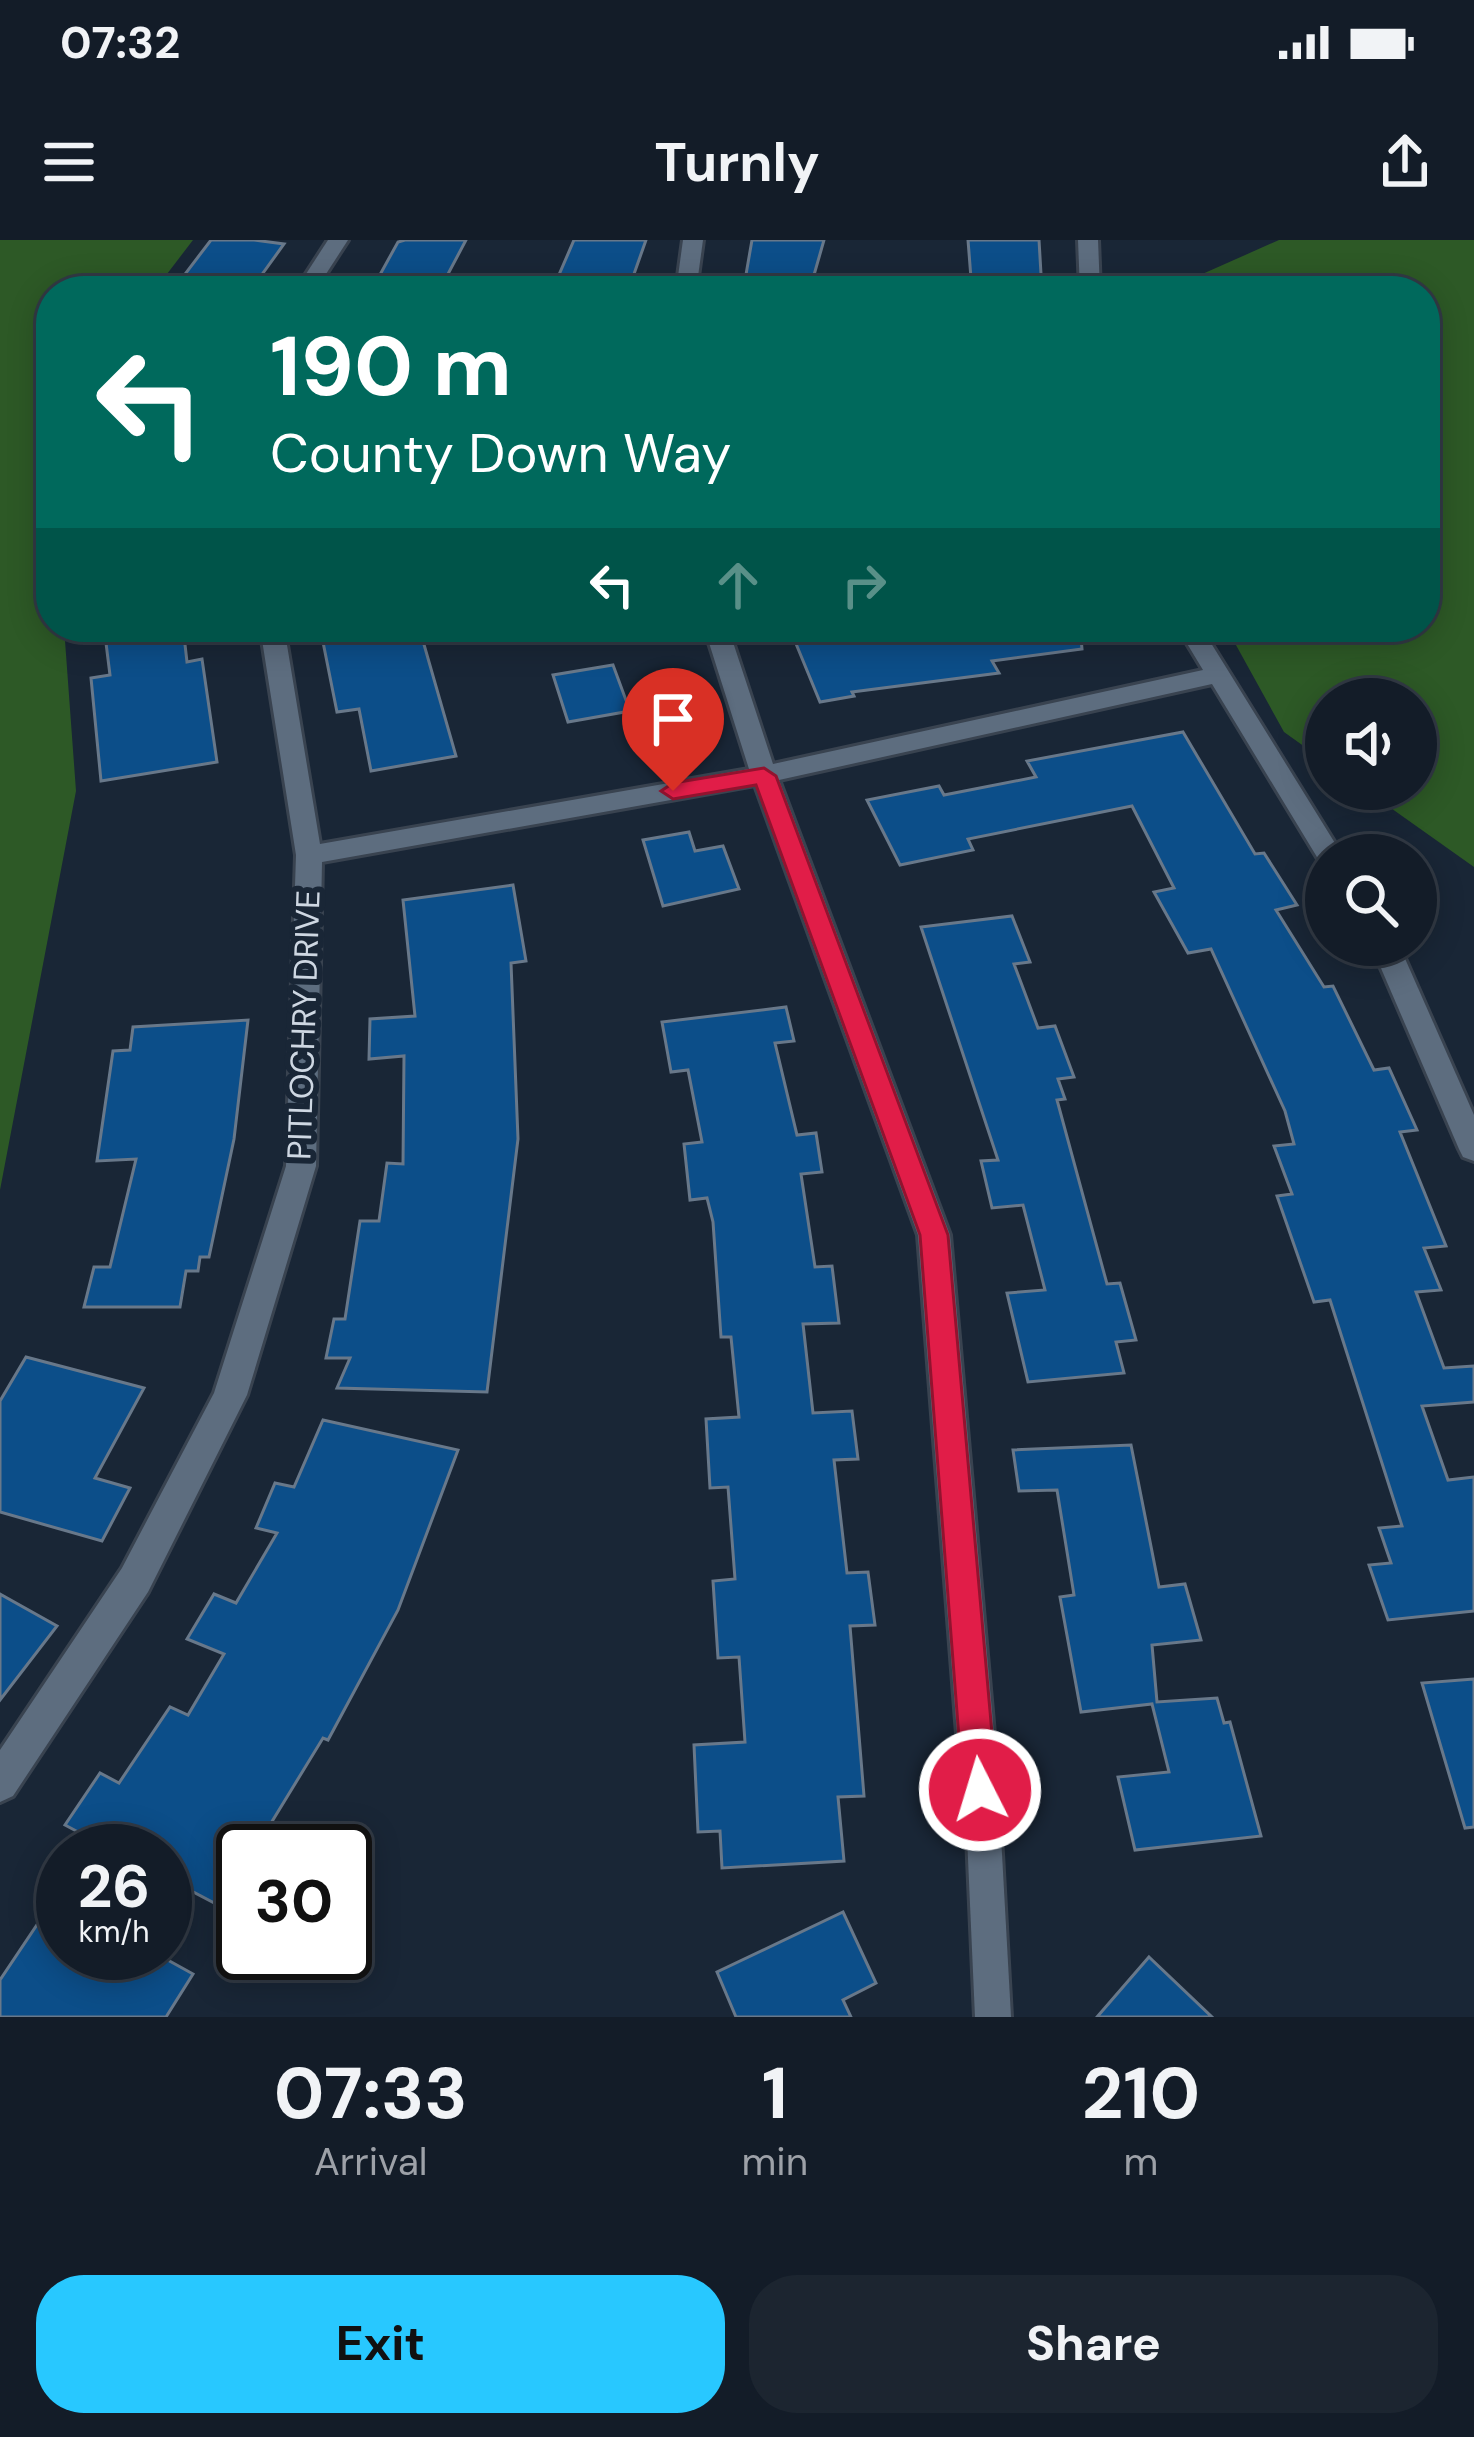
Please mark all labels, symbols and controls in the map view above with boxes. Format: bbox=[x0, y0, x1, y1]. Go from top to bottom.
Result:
text: 07:32 bbox=[60, 13, 180, 72]
text: Turnly bbox=[654, 127, 820, 198]
icon: menu bbox=[36, 129, 102, 195]
icon: share bbox=[1372, 129, 1438, 195]
text: 190 m bbox=[270, 312, 512, 421]
icon: left bbox=[72, 324, 228, 480]
text: County Down Way bbox=[270, 418, 731, 489]
icon: left bbox=[579, 552, 645, 618]
icon: ahead bbox=[705, 552, 771, 618]
icon: right bbox=[831, 552, 897, 618]
pin bbox=[622, 668, 724, 791]
map controls bbox=[1305, 678, 1437, 966]
button: sound bbox=[1305, 678, 1437, 810]
icon: arrive bbox=[640, 686, 706, 752]
button: search bbox=[1305, 834, 1437, 966]
street label: PITLOCHRY DRIVE bbox=[277, 890, 330, 1160]
position arrow bbox=[917, 1727, 1043, 1853]
speed limit sign: 30 bbox=[216, 1824, 372, 1980]
text: 26 bbox=[78, 1847, 150, 1926]
text: km/h bbox=[79, 1912, 149, 1951]
text: 07:33 bbox=[274, 2047, 468, 2140]
text: 1 bbox=[762, 2047, 788, 2140]
text: 210 bbox=[1082, 2047, 1200, 2140]
text: Arrival bbox=[314, 2136, 428, 2187]
text: min bbox=[742, 2136, 808, 2187]
text: m bbox=[1124, 2136, 1158, 2187]
button: Exit bbox=[36, 2275, 725, 2413]
button: Share bbox=[749, 2275, 1438, 2413]

